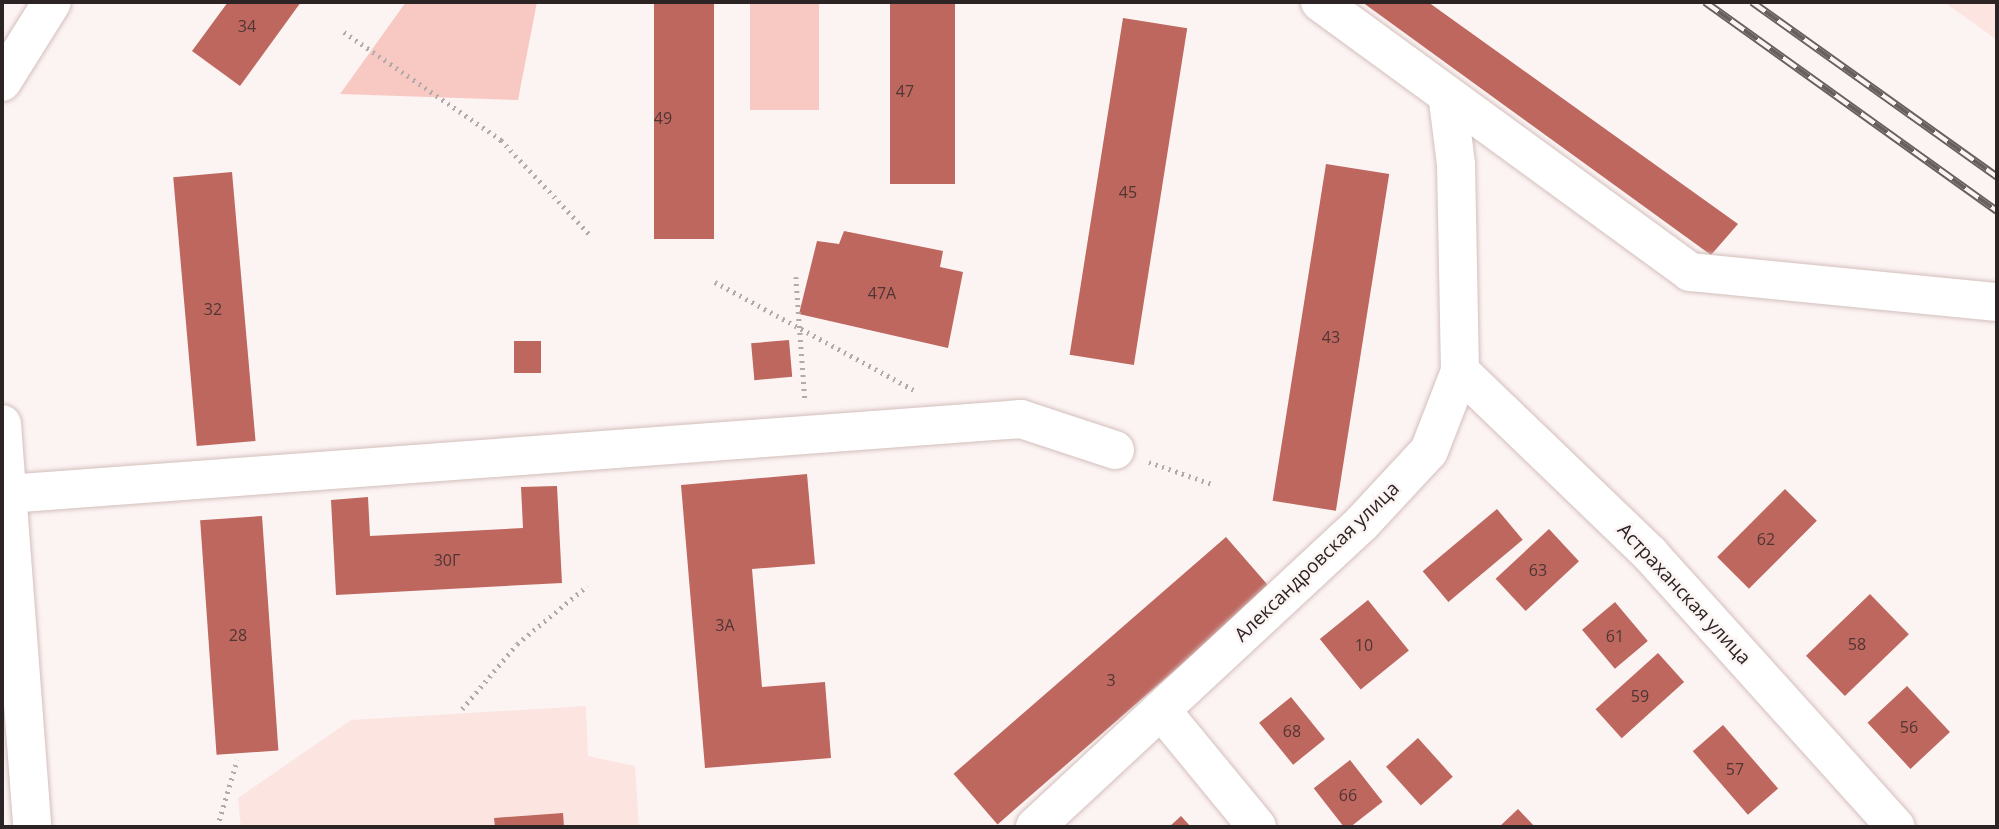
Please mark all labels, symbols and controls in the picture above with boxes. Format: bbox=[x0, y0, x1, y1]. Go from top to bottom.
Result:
house number: 34 bbox=[238, 16, 256, 36]
house number: 47 bbox=[896, 81, 914, 101]
house number: 49 bbox=[654, 108, 672, 128]
house number: 45 bbox=[1119, 182, 1137, 202]
house number: 47А bbox=[868, 283, 896, 303]
house number: 32 bbox=[204, 299, 222, 319]
house number: 43 bbox=[1322, 327, 1340, 347]
street label: Александровская улица bbox=[1230, 477, 1404, 647]
street label: Астраханская улица bbox=[1613, 519, 1755, 669]
house number: 62 bbox=[1757, 529, 1775, 549]
house number: 30Г bbox=[434, 550, 460, 570]
house number: 63 bbox=[1529, 560, 1547, 580]
house number: 3А bbox=[715, 615, 735, 635]
house number: 28 bbox=[229, 625, 247, 645]
house number: 61 bbox=[1606, 626, 1624, 646]
house number: 58 bbox=[1848, 634, 1866, 654]
house number: 10 bbox=[1355, 635, 1373, 655]
house number: 3 bbox=[1106, 670, 1116, 690]
house number: 59 bbox=[1631, 686, 1649, 706]
house number: 56 bbox=[1900, 717, 1918, 737]
house number: 68 bbox=[1283, 721, 1301, 741]
house number: 57 bbox=[1726, 759, 1744, 779]
house number: 66 bbox=[1339, 785, 1357, 805]

